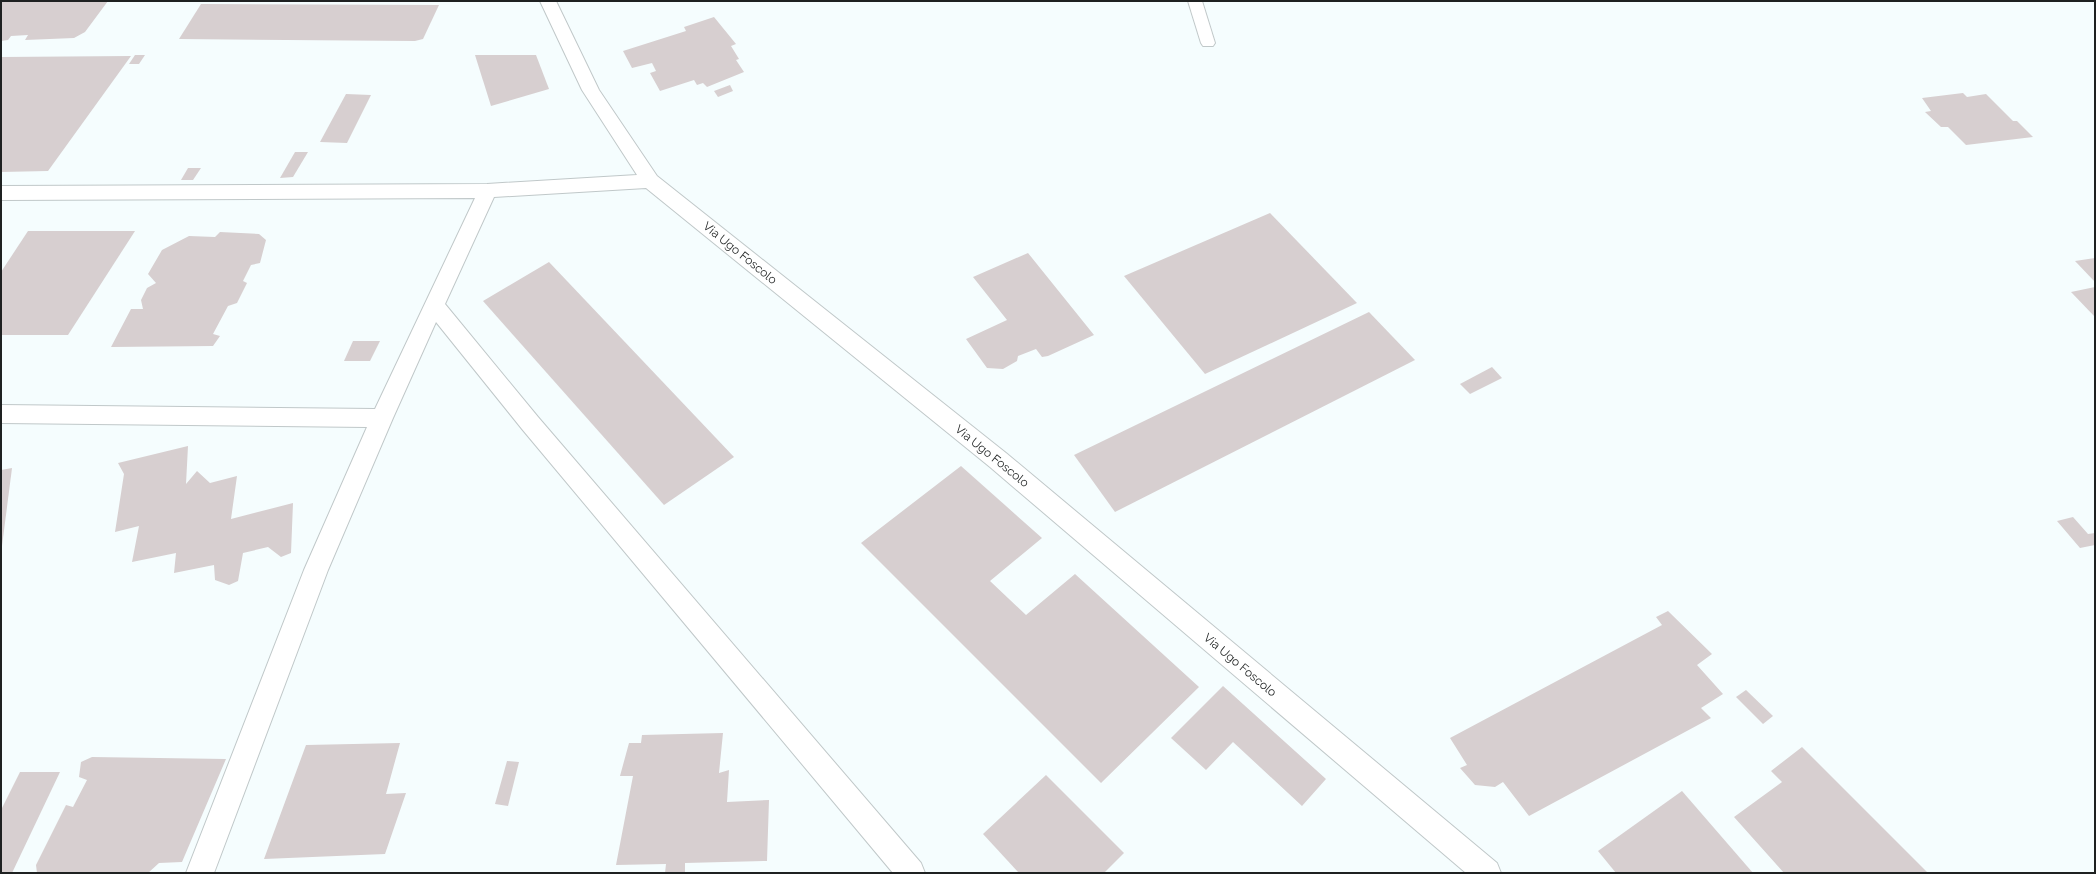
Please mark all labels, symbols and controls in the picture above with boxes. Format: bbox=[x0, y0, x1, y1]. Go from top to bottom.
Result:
street label: Via Ugo Foscolo bbox=[700, 219, 780, 287]
street label: Via Ugo Foscolo bbox=[952, 422, 1032, 490]
street label: Via Ugo Foscolo bbox=[1201, 631, 1279, 699]

